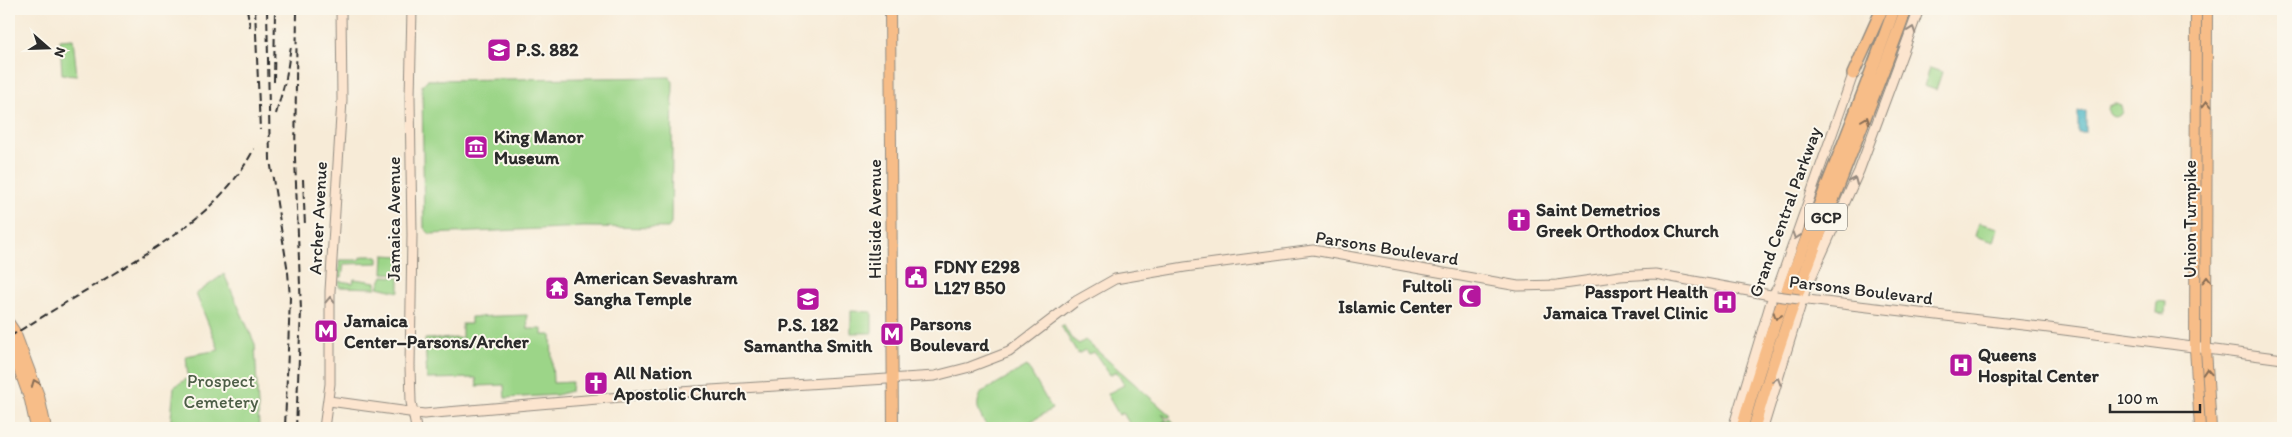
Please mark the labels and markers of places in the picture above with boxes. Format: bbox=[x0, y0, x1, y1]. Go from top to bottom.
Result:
school or university icon: P.S. 882 bbox=[486, 37, 512, 63]
place label: P.S. 882 bbox=[516, 39, 579, 61]
place label: King Manor Museum bbox=[494, 126, 584, 169]
museum icon: King Manor Museum bbox=[463, 134, 489, 160]
place label: Saint Demetrios Greek Orthodox Church bbox=[1536, 199, 1720, 242]
church icon: Saint Demetrios Greek Orthodox Church bbox=[1506, 207, 1532, 233]
place label: FDNY E298 L127 B50 bbox=[934, 256, 1020, 299]
public building icon: FDNY E298 L127 B50 bbox=[903, 264, 929, 290]
place label: American Sevashram Sangha Temple bbox=[573, 267, 738, 310]
temple icon: American Sevashram Sangha Temple bbox=[544, 275, 570, 301]
place label: Fultoli Islamic Center bbox=[1338, 275, 1453, 318]
place label: Passport Health Jamaica Travel Clinic bbox=[1543, 281, 1709, 324]
mosque icon: Fultoli Islamic Center bbox=[1457, 283, 1483, 309]
school or university icon: P.S. 182 Samantha Smith bbox=[795, 286, 821, 312]
hospital icon: Passport Health Jamaica Travel Clinic bbox=[1712, 289, 1738, 315]
place label: Jamaica Center–Parsons/Archer bbox=[343, 310, 530, 353]
place label: Parsons Boulevard bbox=[910, 313, 990, 356]
place label: P.S. 182 Samantha Smith bbox=[744, 314, 873, 357]
metro station icon: Jamaica Center–Parsons/Archer bbox=[313, 318, 339, 344]
metro station icon: Parsons Boulevard bbox=[879, 321, 905, 347]
place label: Queens Hospital Center bbox=[1978, 344, 2099, 387]
hospital icon: Queens Hospital Center bbox=[1948, 352, 1974, 378]
place label: All Nation Apostolic Church bbox=[613, 362, 747, 405]
church icon: All Nation Apostolic Church bbox=[583, 370, 609, 396]

